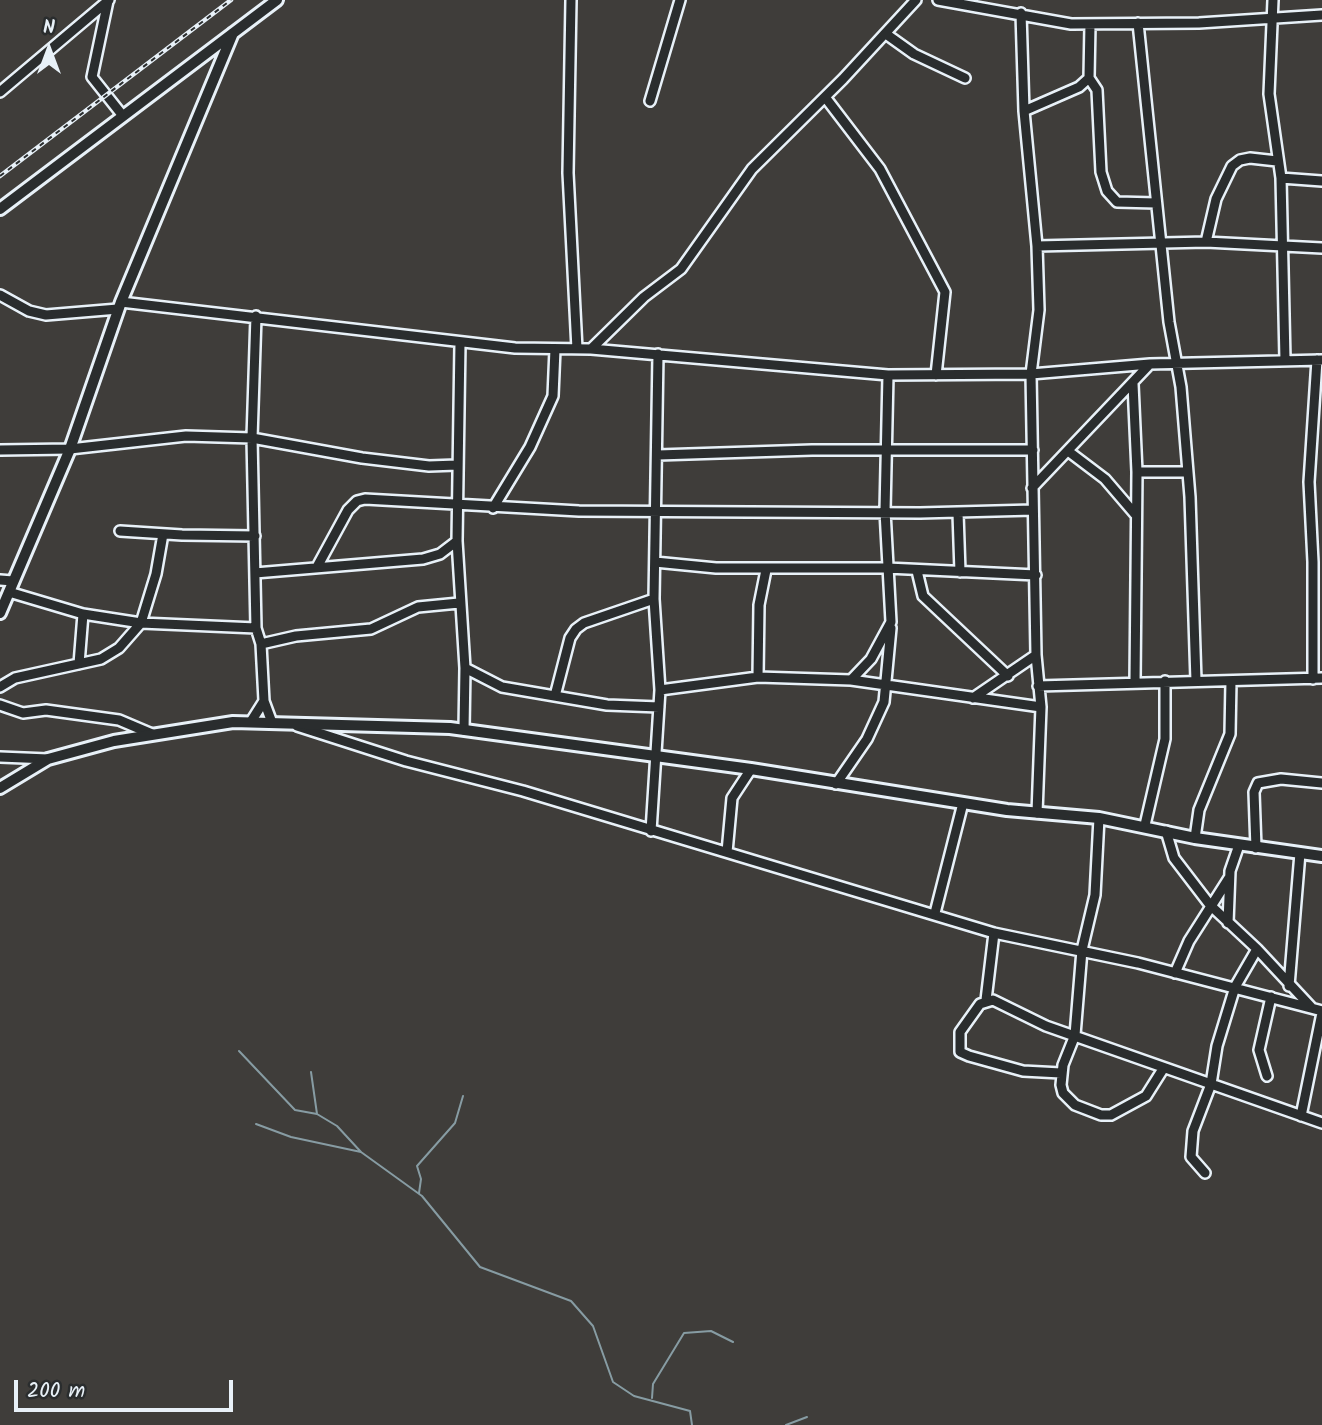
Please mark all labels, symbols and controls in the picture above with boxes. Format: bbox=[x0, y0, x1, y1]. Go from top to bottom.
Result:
text: N bbox=[43, 13, 55, 43]
north arrow bbox=[14, 14, 84, 84]
scale bar bbox=[18, 1366, 236, 1410]
text: 200 m bbox=[27, 1375, 85, 1408]

